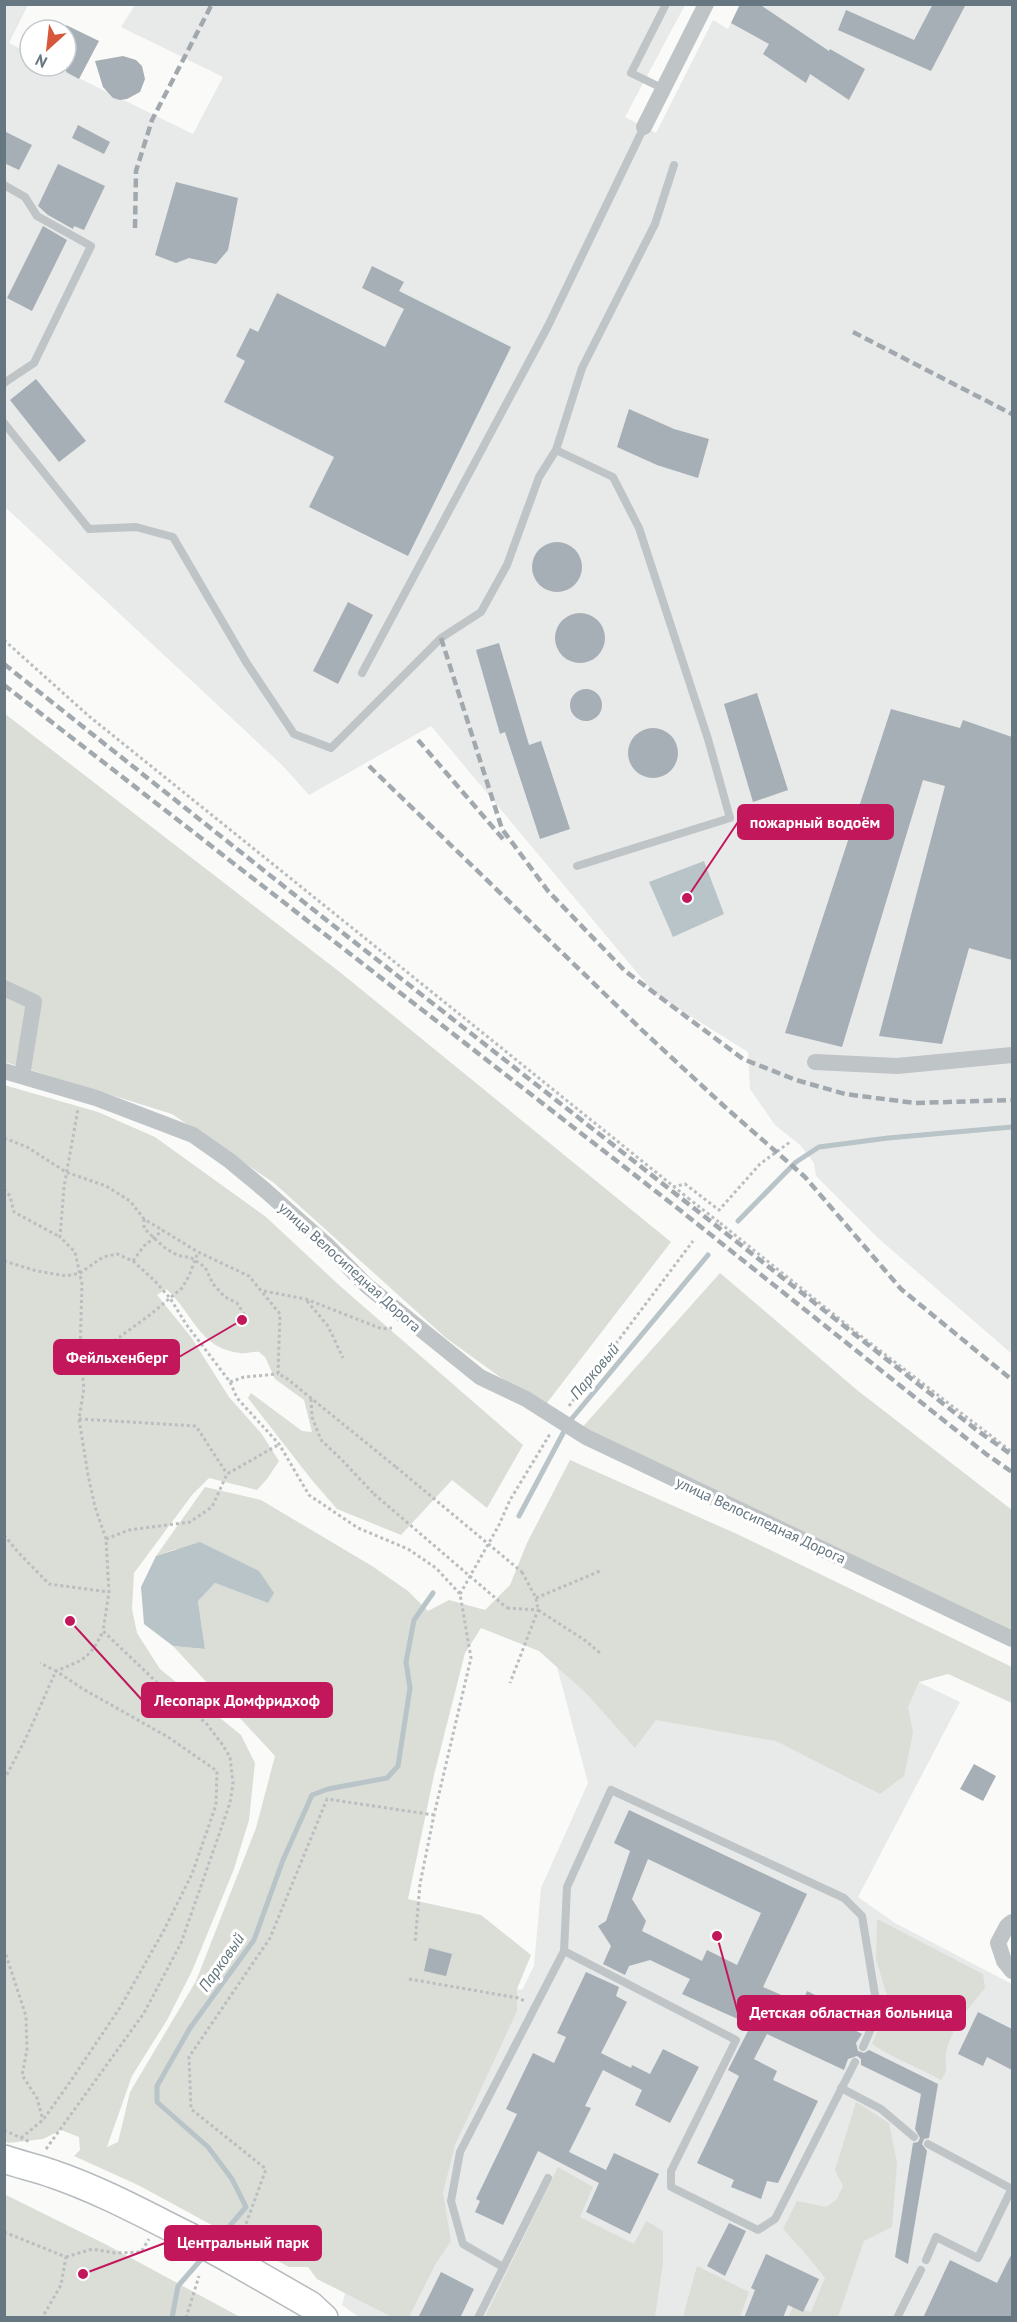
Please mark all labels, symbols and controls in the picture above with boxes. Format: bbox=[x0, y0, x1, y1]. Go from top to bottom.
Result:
north arrow bbox=[18, 18, 78, 78]
text: N bbox=[32, 50, 50, 73]
callout: пожарный водоём bbox=[738, 805, 893, 839]
text: пожарный водоём bbox=[750, 812, 880, 832]
street label: улица Велосипедная Дорога bbox=[275, 1198, 425, 1336]
water label: Парковый bbox=[565, 1339, 623, 1403]
callout: Фейльхенберг bbox=[54, 1340, 179, 1374]
text: Фейльхенберг bbox=[66, 1347, 169, 1367]
street label: улица Велосипедная Дорога bbox=[673, 1472, 849, 1568]
callout: Лесопарк Домфридхоф bbox=[142, 1683, 332, 1717]
text: Лесопарк Домфридхоф bbox=[153, 1690, 320, 1710]
water label: Парковый bbox=[194, 1929, 248, 1995]
callout: Детская областная больница bbox=[738, 1996, 965, 2030]
text: Детская областная больница bbox=[749, 2002, 953, 2022]
callout: Центральный парк bbox=[165, 2226, 321, 2260]
text: Центральный парк bbox=[177, 2232, 309, 2252]

